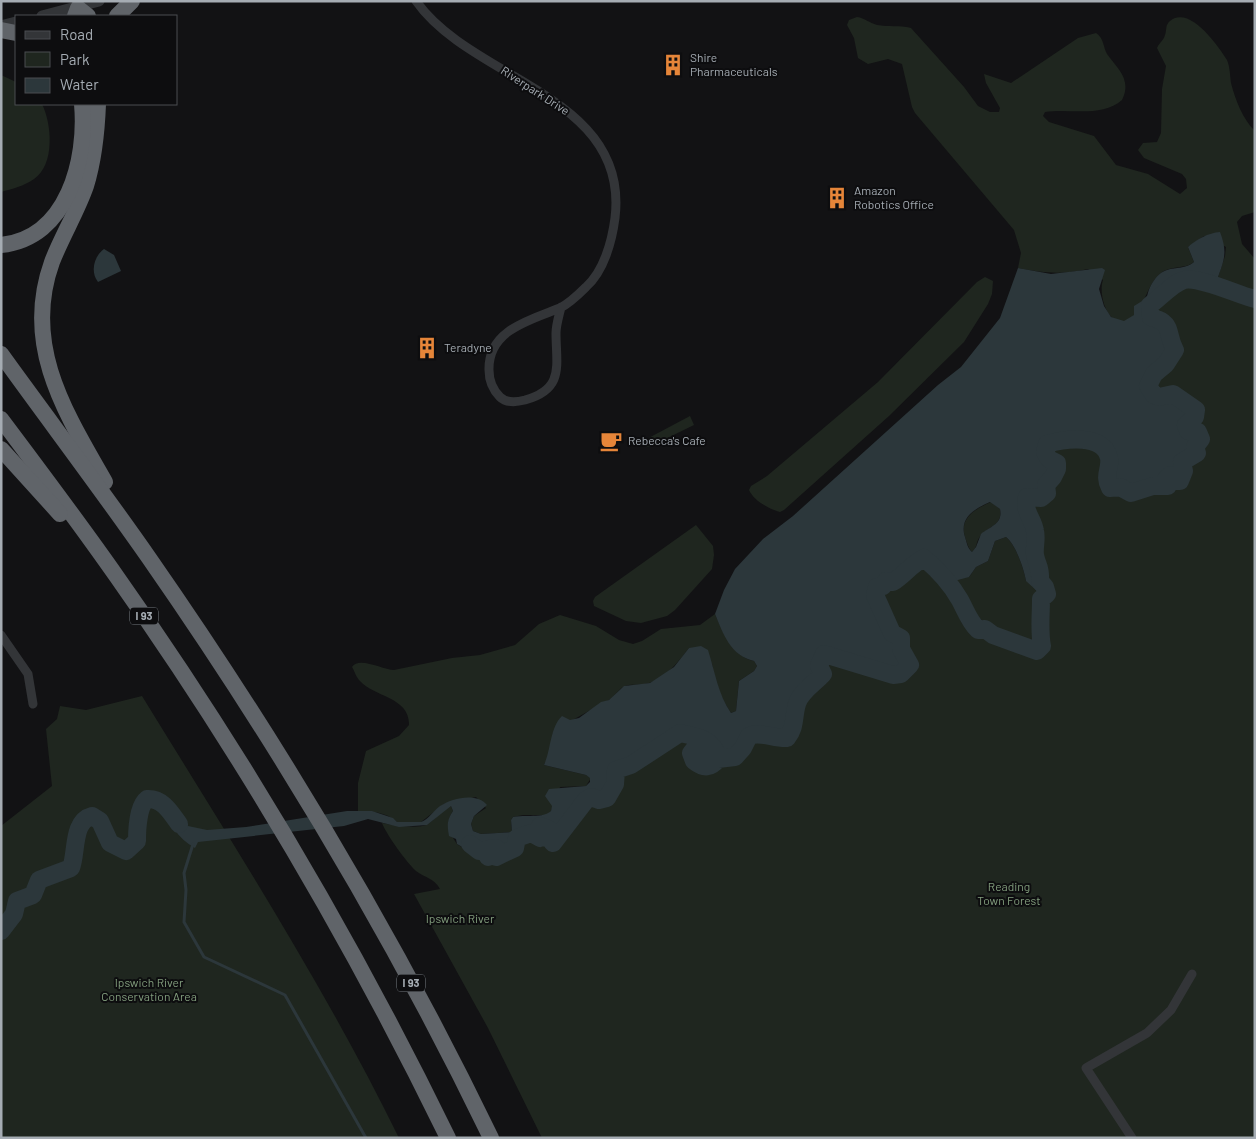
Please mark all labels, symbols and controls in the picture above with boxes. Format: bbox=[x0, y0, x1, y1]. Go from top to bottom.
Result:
legend bbox=[15, 15, 178, 105]
text: Road bbox=[60, 25, 93, 43]
text: Park bbox=[60, 50, 90, 68]
place label: Shire Pharmaceuticals bbox=[690, 50, 778, 78]
building icon: Shire Pharmaceuticals bbox=[660, 52, 686, 78]
street label: Riverpark Drive bbox=[499, 63, 572, 118]
text: Water bbox=[60, 75, 99, 93]
place label: Amazon Robotics Office bbox=[854, 183, 934, 211]
building icon: Amazon Robotics Office bbox=[824, 185, 850, 211]
building icon: Teradyne bbox=[414, 335, 440, 361]
place label: Teradyne bbox=[444, 340, 492, 354]
cafe icon: Rebecca's Cafe bbox=[598, 428, 624, 454]
place label: Rebecca's Cafe bbox=[628, 433, 706, 447]
road number: I 93 bbox=[130, 608, 158, 624]
park label: Reading Town Forest bbox=[977, 879, 1041, 907]
park label: Ipswich River bbox=[426, 911, 495, 925]
road number: I 93 bbox=[397, 974, 425, 991]
park label: Ipswich River Conservation Area bbox=[101, 975, 197, 1003]

